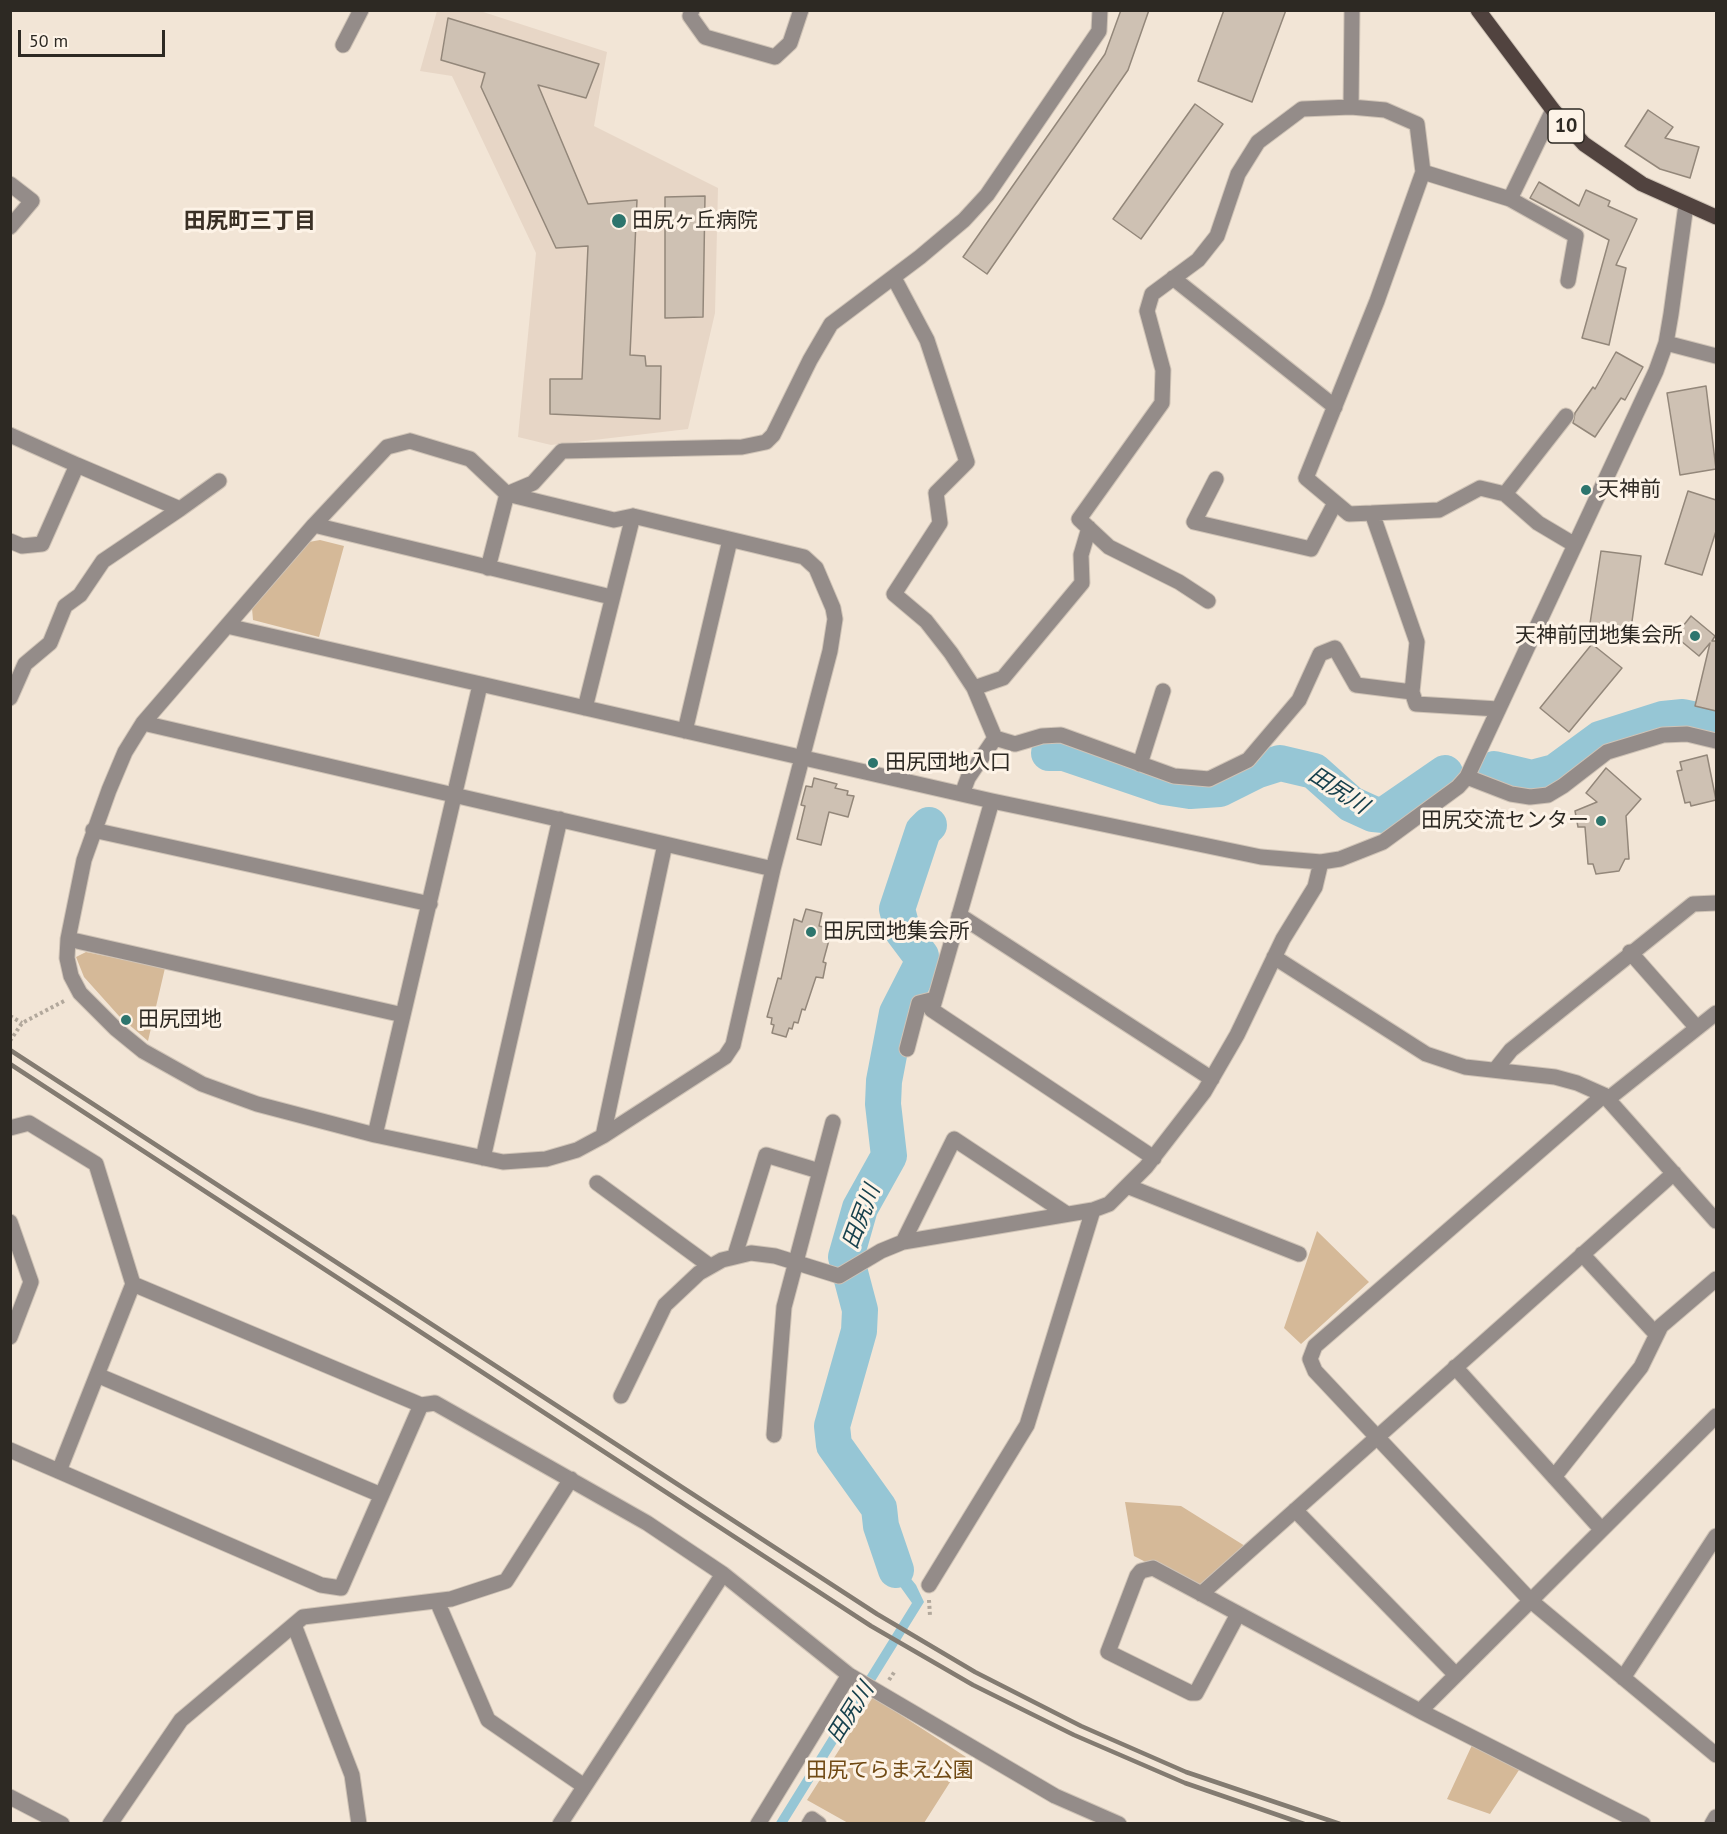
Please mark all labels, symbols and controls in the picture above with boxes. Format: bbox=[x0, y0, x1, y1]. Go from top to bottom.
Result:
scale bar bbox=[21, 18, 168, 56]
text: 50 m bbox=[29, 29, 68, 52]
road number: 10 bbox=[1548, 109, 1584, 143]
place label: 田尻ヶ丘病院 bbox=[632, 208, 758, 234]
district label: 田尻町三丁目 bbox=[184, 209, 316, 235]
marker: 田尻ヶ丘病院 bbox=[610, 212, 628, 230]
place label: 天神前 bbox=[1598, 477, 1661, 503]
marker: 天神前 bbox=[1579, 483, 1593, 497]
place label: 天神前団地集会所 bbox=[1515, 623, 1683, 649]
marker: 天神前団地集会所 bbox=[1688, 629, 1702, 643]
place label: 田尻団地入口 bbox=[885, 750, 1011, 776]
marker: 田尻団地入口 bbox=[866, 756, 880, 770]
water label: 田尻川 bbox=[1303, 762, 1373, 820]
place label: 田尻交流センター bbox=[1421, 808, 1589, 834]
marker: 田尻交流センター bbox=[1594, 814, 1608, 828]
place label: 田尻団地集会所 bbox=[823, 919, 970, 945]
marker: 田尻団地集会所 bbox=[804, 925, 818, 939]
place label: 田尻団地 bbox=[138, 1007, 222, 1033]
marker: 田尻団地 bbox=[119, 1013, 133, 1027]
water label: 田尻川 bbox=[838, 1181, 886, 1253]
water label: 田尻川 bbox=[822, 1678, 880, 1748]
park label: 田尻てらまえ公園 bbox=[806, 1758, 974, 1784]

